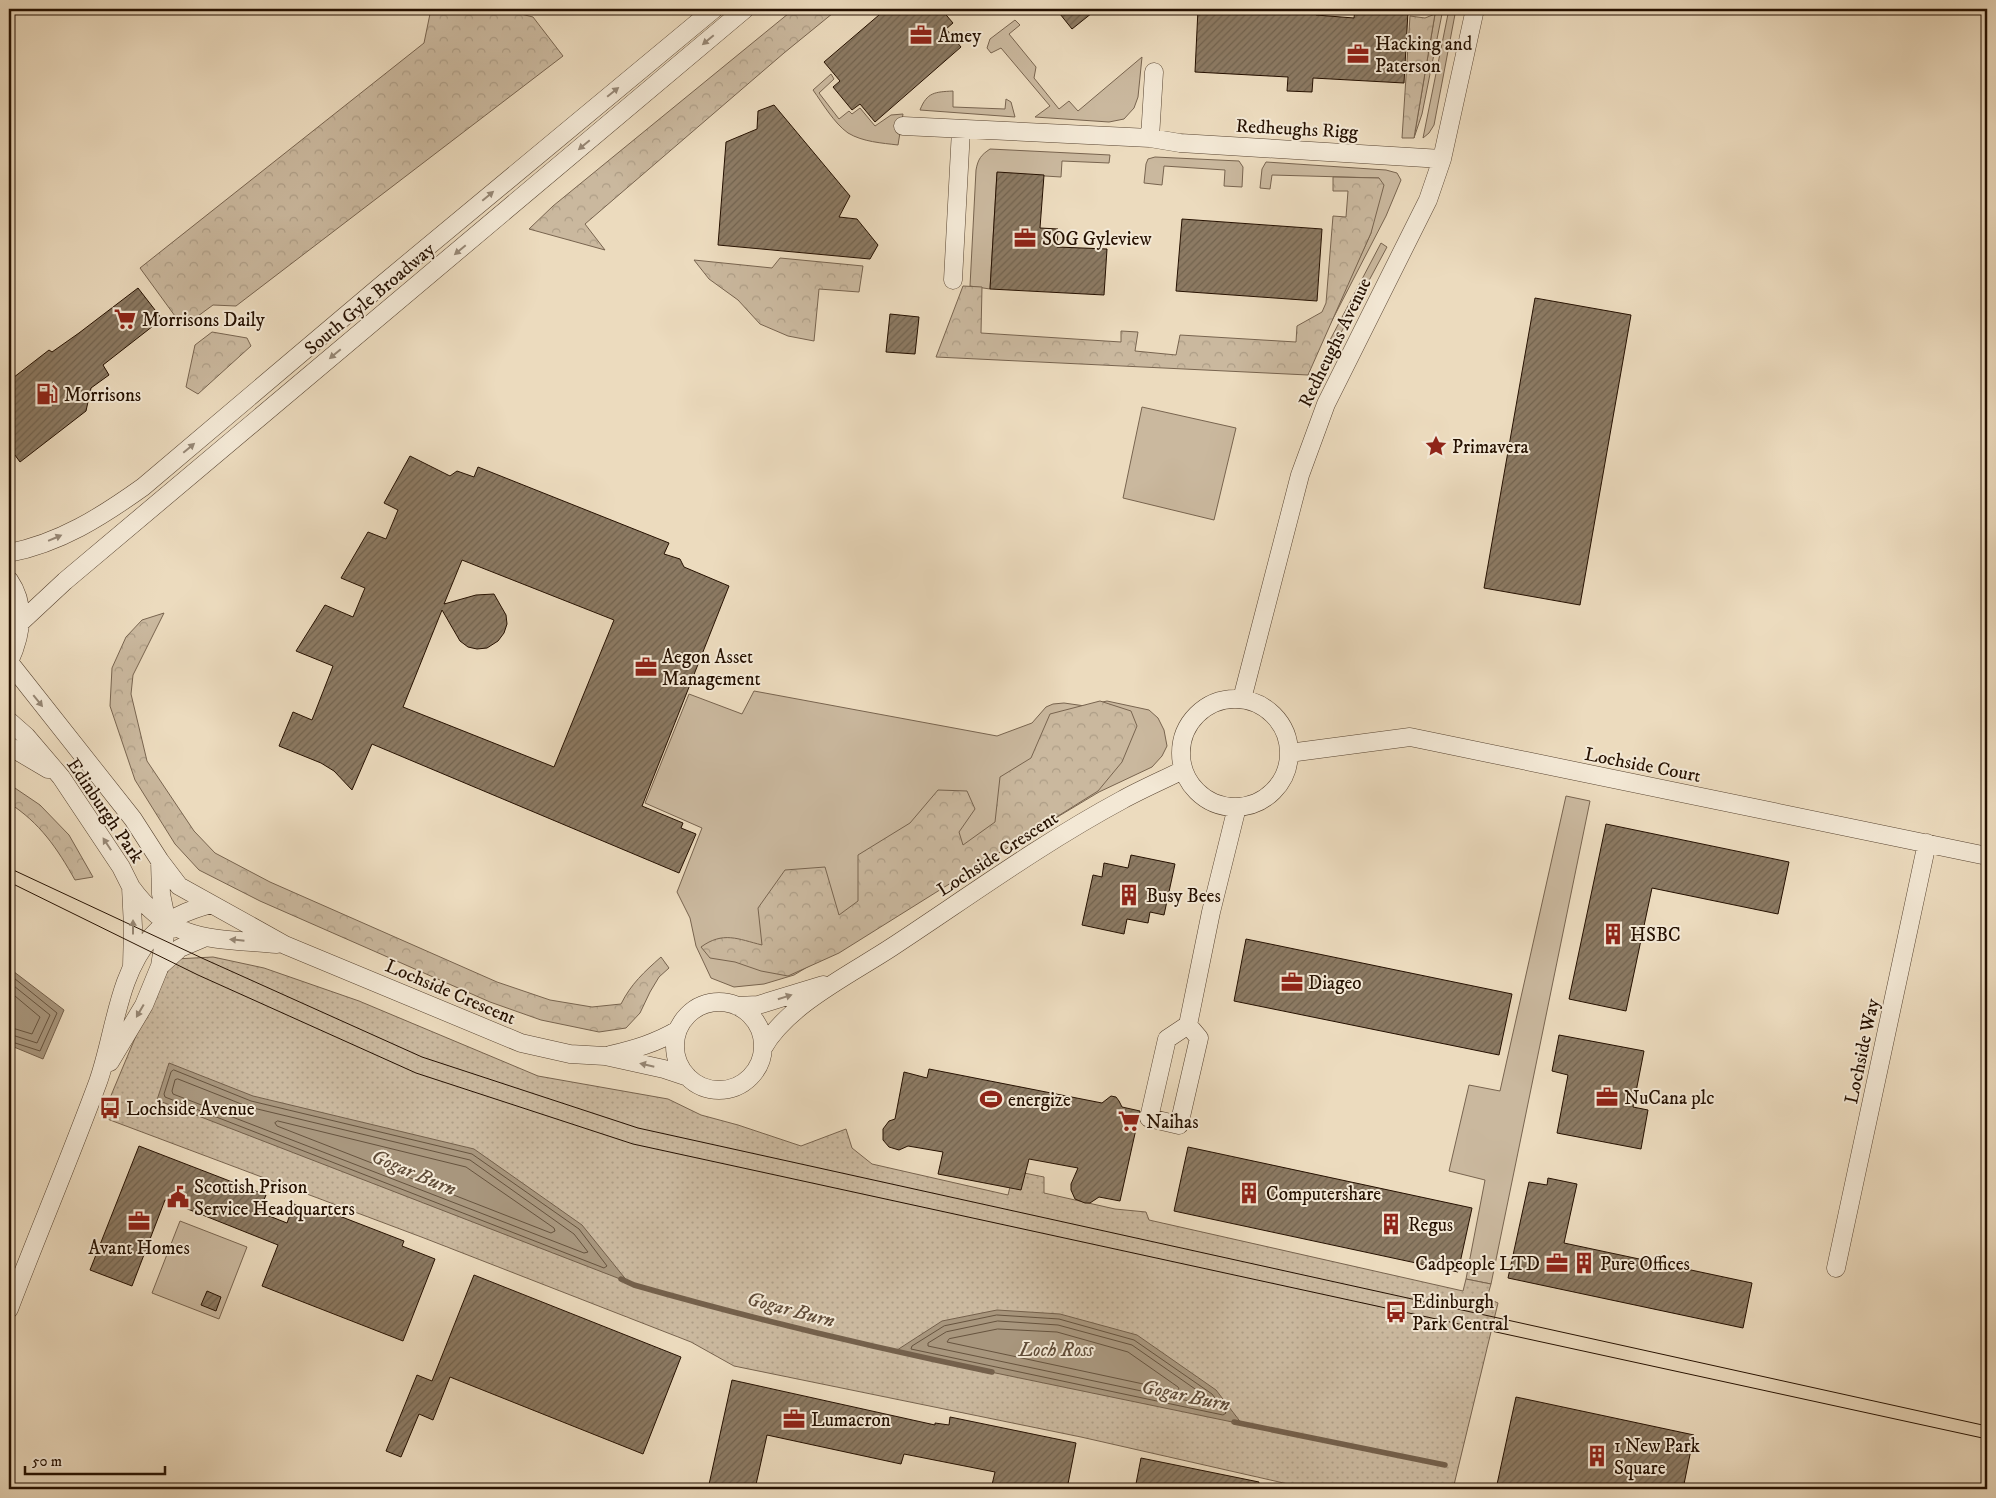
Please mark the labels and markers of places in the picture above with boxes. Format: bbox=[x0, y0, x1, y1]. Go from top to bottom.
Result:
office icon: Amey bbox=[908, 22, 934, 48]
place label: Amey bbox=[938, 25, 982, 48]
place label: Hacking and Paterson bbox=[1375, 33, 1473, 78]
office icon: Hacking and Paterson bbox=[1345, 41, 1371, 67]
office icon: SOG Gyleview bbox=[1012, 225, 1038, 251]
place label: SOG Gyleview bbox=[1042, 228, 1152, 251]
supermarket icon: Morrisons Daily bbox=[112, 306, 138, 332]
place label: Morrisons Daily bbox=[142, 309, 266, 332]
fuel station icon: Morrisons bbox=[34, 381, 60, 407]
place label: Morrisons bbox=[64, 384, 141, 407]
place icon: Primavera bbox=[1423, 433, 1449, 459]
place label: Primavera bbox=[1452, 436, 1529, 459]
place label: Aegon Asset Management bbox=[662, 646, 761, 691]
office icon: Aegon Asset Management bbox=[633, 654, 659, 680]
building icon: Busy Bees bbox=[1116, 882, 1142, 908]
place label: Busy Bees bbox=[1146, 885, 1221, 908]
building icon: HSBC bbox=[1600, 921, 1626, 947]
place label: HSBC bbox=[1630, 924, 1681, 947]
office icon: Diageo bbox=[1279, 969, 1305, 995]
place label: Diageo bbox=[1308, 972, 1361, 995]
office icon: NuCana plc bbox=[1594, 1084, 1620, 1110]
sports icon: energize bbox=[978, 1086, 1004, 1112]
place label: NuCana plc bbox=[1624, 1087, 1714, 1110]
place label: energize bbox=[1008, 1089, 1071, 1112]
bus stop icon: Lochside Avenue bbox=[97, 1095, 123, 1121]
place label: Lochside Avenue bbox=[126, 1098, 255, 1121]
supermarket icon: Naihas bbox=[1116, 1108, 1142, 1134]
place label: Naihas bbox=[1146, 1111, 1199, 1134]
place label: Scottish Prison Service Headquarters bbox=[194, 1176, 355, 1222]
building icon: Computershare bbox=[1236, 1180, 1262, 1206]
place label: Computershare bbox=[1266, 1183, 1381, 1206]
public building icon: Scottish Prison Service Headquarters bbox=[165, 1184, 191, 1210]
office icon: Avant Homes bbox=[126, 1208, 152, 1234]
building icon: Regus bbox=[1378, 1211, 1404, 1237]
place label: Regus bbox=[1408, 1214, 1453, 1237]
place label: Avant Homes bbox=[88, 1237, 190, 1260]
office icon: Cadpeople LTD bbox=[1544, 1250, 1570, 1276]
building icon: Pure Offices bbox=[1571, 1250, 1597, 1276]
place label: Cadpeople LTD bbox=[1415, 1253, 1540, 1276]
place label: Pure Offices bbox=[1600, 1253, 1690, 1276]
place label: Edinburgh Park Central bbox=[1412, 1291, 1509, 1336]
bus stop icon: Edinburgh Park Central bbox=[1383, 1299, 1409, 1325]
office icon: Lumacron bbox=[781, 1406, 807, 1432]
place label: Lumacron bbox=[811, 1409, 891, 1432]
place label: 1 New Park Square bbox=[1614, 1435, 1700, 1481]
building icon: 1 New Park Square bbox=[1584, 1443, 1610, 1469]

